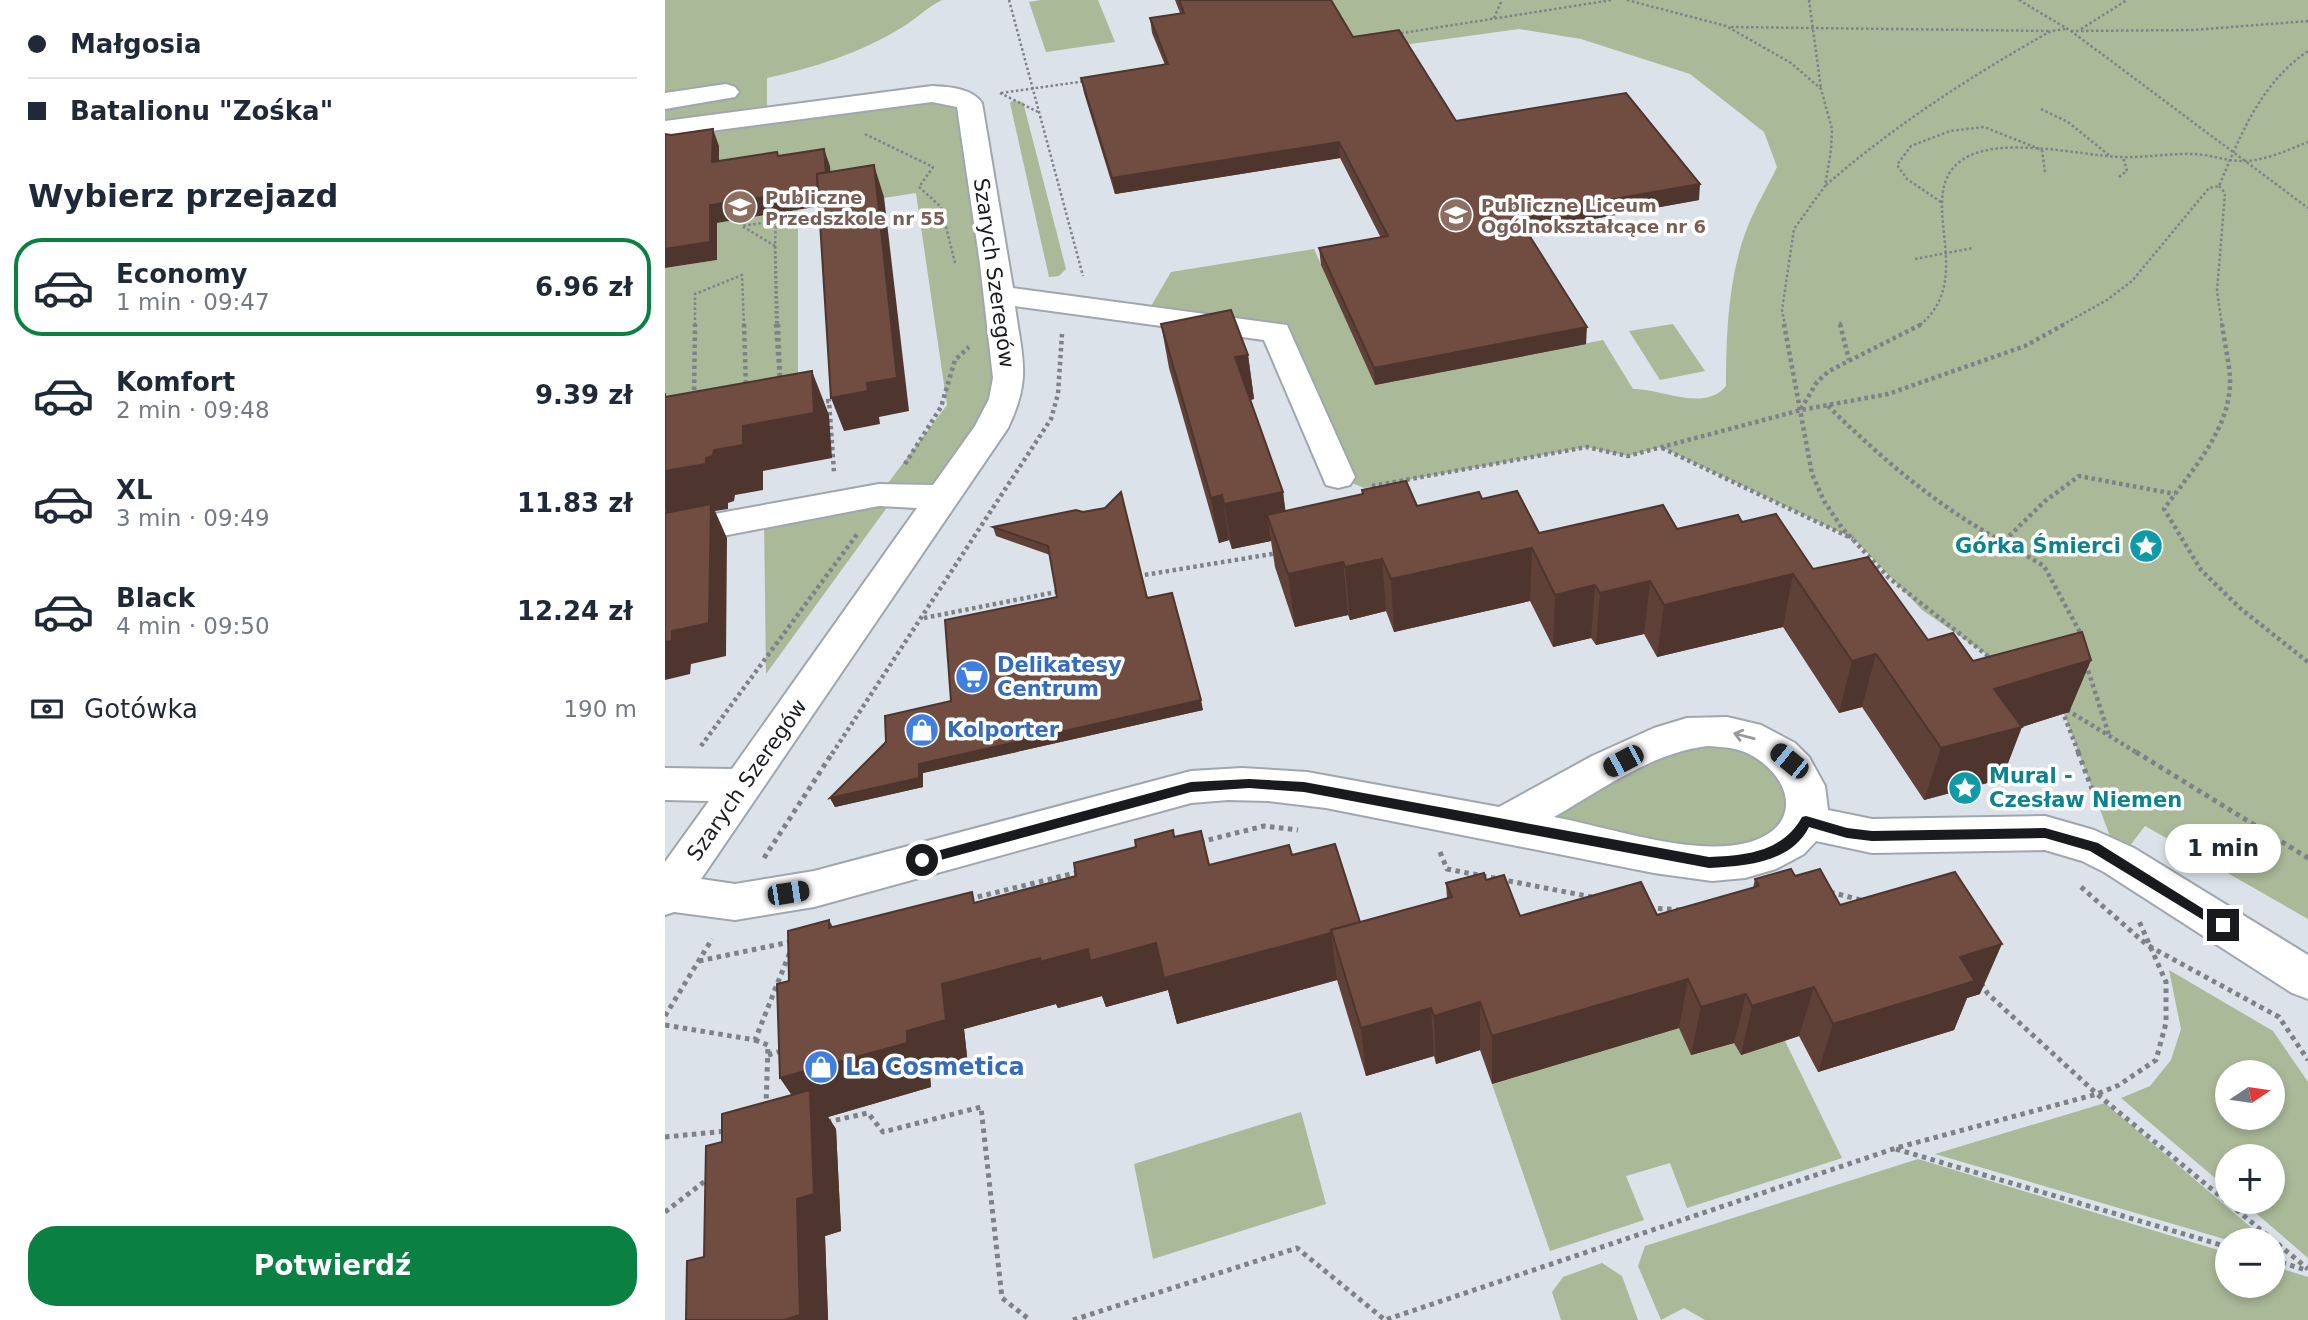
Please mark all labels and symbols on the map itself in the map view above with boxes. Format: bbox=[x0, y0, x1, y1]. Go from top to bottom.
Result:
street label: Szarych Szeregów bbox=[969, 176, 1019, 370]
place label: Publiczne Przedszkole nr 55 bbox=[765, 187, 945, 229]
school or university icon: Publiczne Przedszkole nr 55 bbox=[721, 188, 759, 226]
place label: Publiczne Liceum Ogólnokształcące nr 6 bbox=[1481, 195, 1706, 237]
school or university icon: Publiczne Liceum Ogólnokształcące nr 6 bbox=[1437, 196, 1475, 234]
place icon: Górka Śmierci bbox=[2127, 527, 2165, 565]
place label: Górka Śmierci bbox=[1955, 533, 2121, 558]
place label: Delikatesy Centrum bbox=[997, 653, 1122, 701]
supermarket icon: Delikatesy Centrum bbox=[953, 658, 991, 696]
street label: Szarych Szeregów bbox=[682, 695, 812, 865]
shop icon: Kolporter bbox=[903, 711, 941, 749]
place label: Kolporter bbox=[947, 718, 1060, 742]
one-way arrow bbox=[1733, 729, 1756, 742]
car bbox=[1767, 740, 1812, 782]
car bbox=[1600, 742, 1647, 780]
place label: Mural - Czesław Niemen bbox=[1989, 764, 2182, 812]
place icon: Mural - Czesław Niemen bbox=[1946, 769, 1984, 807]
callout: 1 min bbox=[2165, 824, 2281, 872]
route start bbox=[906, 844, 938, 876]
car bbox=[766, 879, 811, 907]
route end bbox=[2207, 909, 2239, 941]
shop icon: La Cosmetica bbox=[802, 1048, 840, 1086]
place label: La Cosmetica bbox=[845, 1053, 1025, 1081]
north arrow bbox=[2215, 1060, 2285, 1130]

